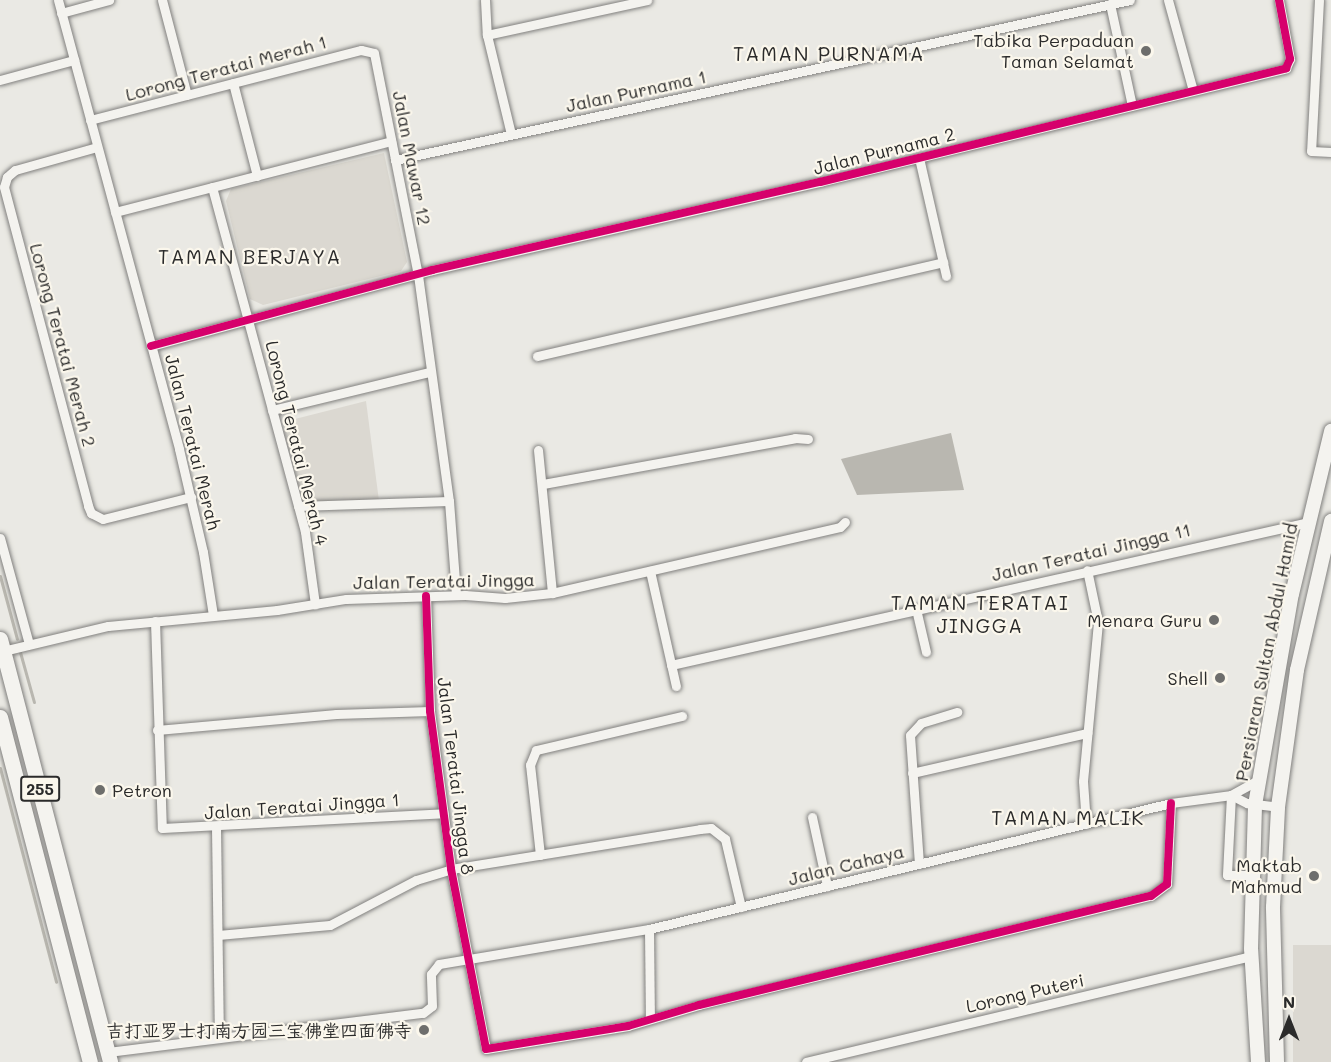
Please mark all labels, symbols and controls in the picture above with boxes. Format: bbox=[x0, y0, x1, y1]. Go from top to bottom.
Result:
place label: Tabika Perpaduan Taman Selamat bbox=[973, 30, 1134, 72]
street label: Lorong Teratai Merah 1 bbox=[123, 31, 329, 105]
district label: TAMAN PURNAMA bbox=[733, 41, 925, 65]
marker: Tabika Perpaduan Taman Selamat bbox=[1139, 44, 1153, 58]
street label: Jalan Purnama 1 bbox=[564, 66, 708, 116]
street label: Jalan Mawar 12 bbox=[388, 89, 436, 227]
street label: Jalan Purnama 2 bbox=[811, 123, 957, 179]
street label: Lorong Teratai Merah 2 bbox=[25, 241, 101, 449]
district label: TAMAN BERJAYA bbox=[158, 244, 342, 268]
street label: Lorong Teratai Merah 4 bbox=[261, 338, 333, 548]
street label: Jalan Teratai Merah bbox=[161, 352, 225, 532]
street label: Jalan Teratai Jingga 11 bbox=[989, 519, 1193, 585]
street label: Persiaran Sultan Abdul Hamid bbox=[1230, 521, 1302, 783]
street label: Jalan Teratai Jingga bbox=[353, 569, 535, 593]
district label: TAMAN TERATAI JINGGA bbox=[891, 591, 1069, 638]
place label: Menara Guru bbox=[1087, 609, 1202, 631]
marker: Menara Guru bbox=[1207, 613, 1221, 627]
place label: Shell bbox=[1168, 667, 1208, 689]
marker: Shell bbox=[1213, 671, 1227, 685]
street label: Jalan Teratai Jingga 8 bbox=[433, 676, 479, 876]
road number: 255 bbox=[19, 776, 61, 802]
place label: Petron bbox=[112, 779, 172, 801]
marker: Petron bbox=[93, 783, 107, 797]
street label: Jalan Teratai Jingga 1 bbox=[204, 788, 400, 824]
district label: TAMAN MALIK bbox=[991, 805, 1145, 829]
street label: Jalan Cahaya bbox=[786, 840, 906, 890]
place label: Maktab Mahmud bbox=[1231, 855, 1302, 898]
marker: Maktab Mahmud bbox=[1307, 869, 1321, 883]
street label: Lorong Puteri bbox=[964, 969, 1086, 1017]
north arrow bbox=[1259, 990, 1319, 1050]
text: N bbox=[1283, 991, 1295, 1012]
place label: 吉打亚罗士打南方园三宝佛堂四面佛寺 bbox=[106, 1019, 412, 1041]
marker: 吉打亚罗士打南方园三宝佛堂四面佛寺 bbox=[417, 1023, 431, 1037]

